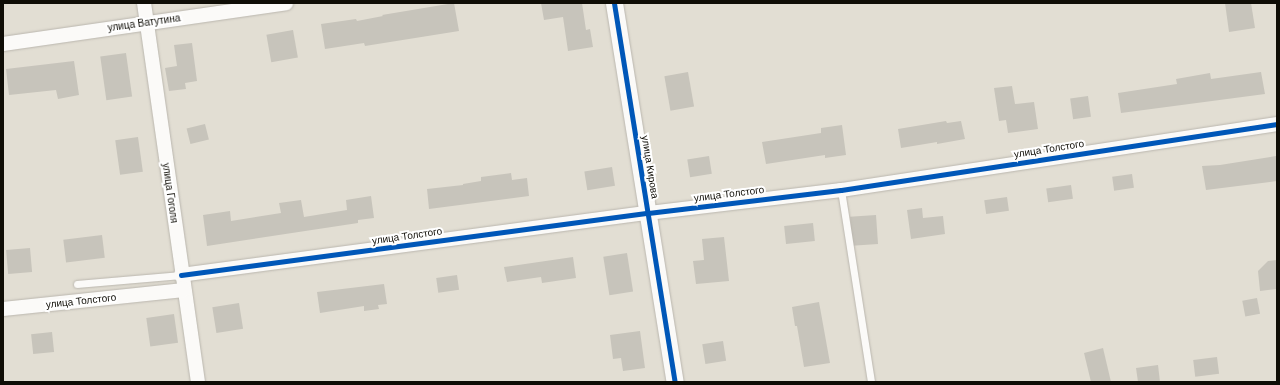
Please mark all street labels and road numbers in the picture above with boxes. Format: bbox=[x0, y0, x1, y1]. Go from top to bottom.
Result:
street label: улица Ватутина bbox=[107, 12, 181, 34]
street label: улица Кирова bbox=[639, 135, 661, 199]
street label: улица Толстого bbox=[1013, 138, 1085, 160]
street label: улица Гоголя bbox=[160, 162, 180, 224]
street label: улица Толстого bbox=[693, 184, 765, 204]
street label: улица Толстого bbox=[371, 225, 443, 247]
street label: улица Толстого bbox=[45, 291, 117, 311]

